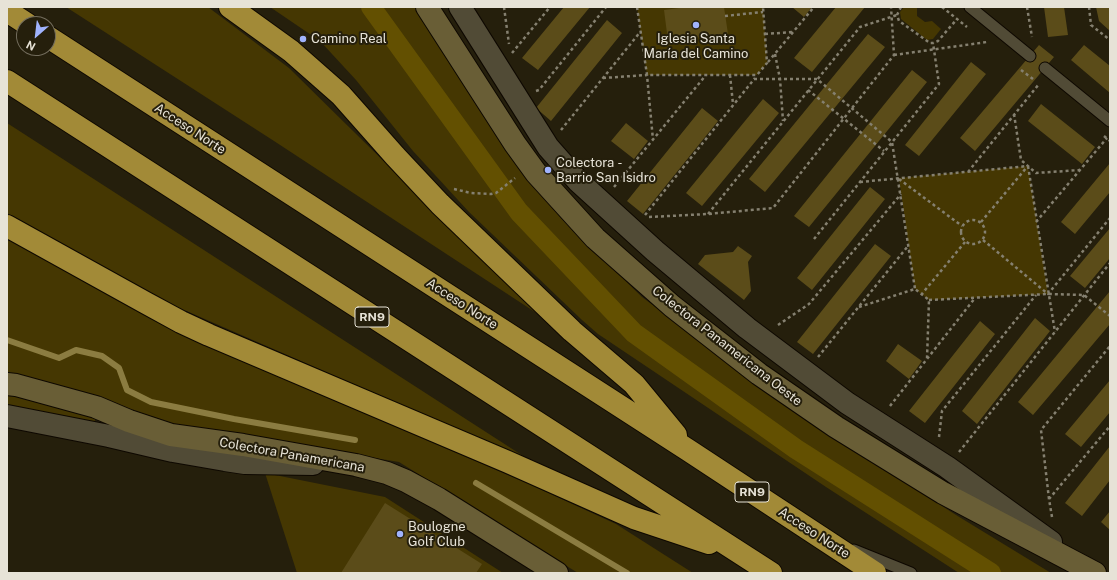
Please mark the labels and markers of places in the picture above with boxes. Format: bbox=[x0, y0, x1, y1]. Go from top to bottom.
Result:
marker: Iglesia Santa María del Camino bbox=[691, 20, 701, 30]
place label: Camino Real bbox=[311, 31, 387, 47]
place label: Iglesia Santa María del Camino bbox=[644, 31, 748, 62]
marker: Camino Real bbox=[298, 34, 308, 44]
place label: Colectora - Barrio San Isidro bbox=[556, 155, 656, 186]
marker: Colectora - Barrio San Isidro bbox=[543, 165, 553, 175]
place label: Boulogne Golf Club bbox=[408, 519, 466, 550]
marker: Boulogne Golf Club bbox=[395, 529, 405, 539]

